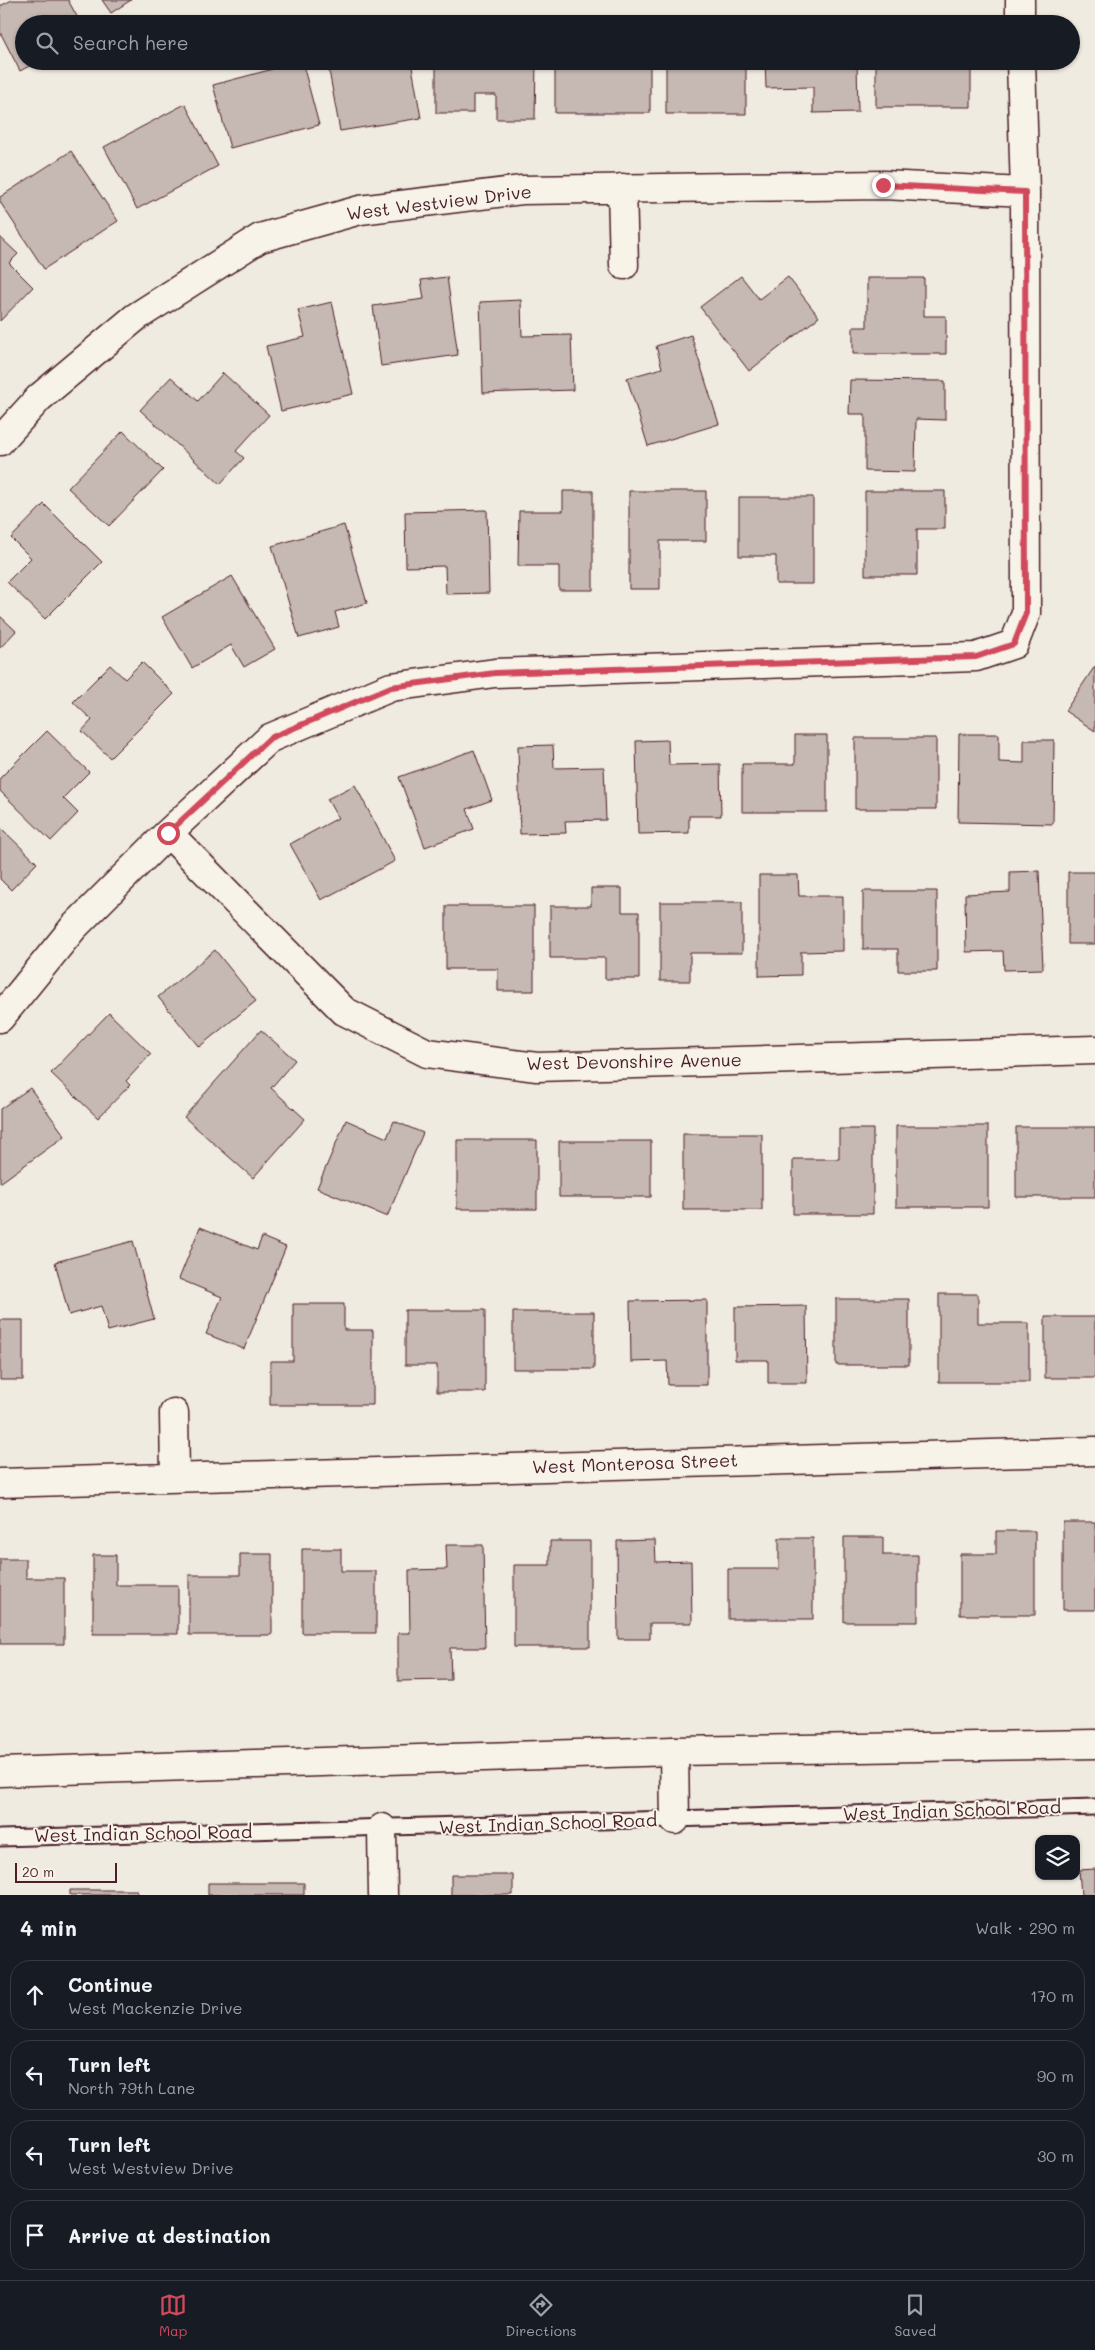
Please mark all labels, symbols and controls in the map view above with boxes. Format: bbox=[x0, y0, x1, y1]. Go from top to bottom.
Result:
search box bbox=[15, 15, 1080, 70]
icon: search bbox=[33, 29, 61, 57]
text: Search here bbox=[73, 30, 189, 55]
route end bbox=[872, 174, 895, 197]
street label: West Westview Drive bbox=[345, 179, 533, 225]
route start bbox=[157, 822, 180, 845]
street label: West Devonshire Avenue bbox=[526, 1047, 742, 1075]
street label: West Monterosa Street bbox=[532, 1447, 738, 1479]
street label: West Indian School Road bbox=[842, 1794, 1062, 1826]
street label: West Indian School Road bbox=[438, 1807, 658, 1839]
street label: West Indian School Road bbox=[34, 1819, 252, 1847]
map controls bbox=[1035, 1835, 1080, 1880]
button: layers bbox=[1035, 1835, 1080, 1880]
scale bar bbox=[15, 1860, 118, 1883]
text: 20 m bbox=[22, 1862, 54, 1881]
text: 4 min bbox=[20, 1914, 77, 1941]
text: Walk · 290 m bbox=[975, 1917, 1075, 1938]
text: Continue bbox=[68, 1972, 153, 1997]
icon: ahead bbox=[21, 1981, 49, 2009]
text: 170 m bbox=[1030, 1985, 1074, 2006]
text: West Mackenzie Drive bbox=[68, 1997, 242, 2018]
text: Turn left bbox=[68, 2052, 151, 2077]
icon: left bbox=[21, 2061, 49, 2089]
text: 90 m bbox=[1037, 2065, 1074, 2086]
text: North 79th Lane bbox=[68, 2077, 195, 2098]
text: Turn left bbox=[68, 2132, 151, 2157]
icon: left bbox=[21, 2141, 49, 2169]
text: 30 m bbox=[1037, 2145, 1074, 2166]
text: West Westview Drive bbox=[68, 2157, 234, 2178]
icon: arrive bbox=[21, 2221, 49, 2249]
text: Arrive at destination bbox=[68, 2223, 271, 2248]
tab: Map bbox=[159, 2291, 187, 2340]
tab: Directions bbox=[505, 2291, 577, 2340]
tab: Saved bbox=[894, 2291, 936, 2340]

